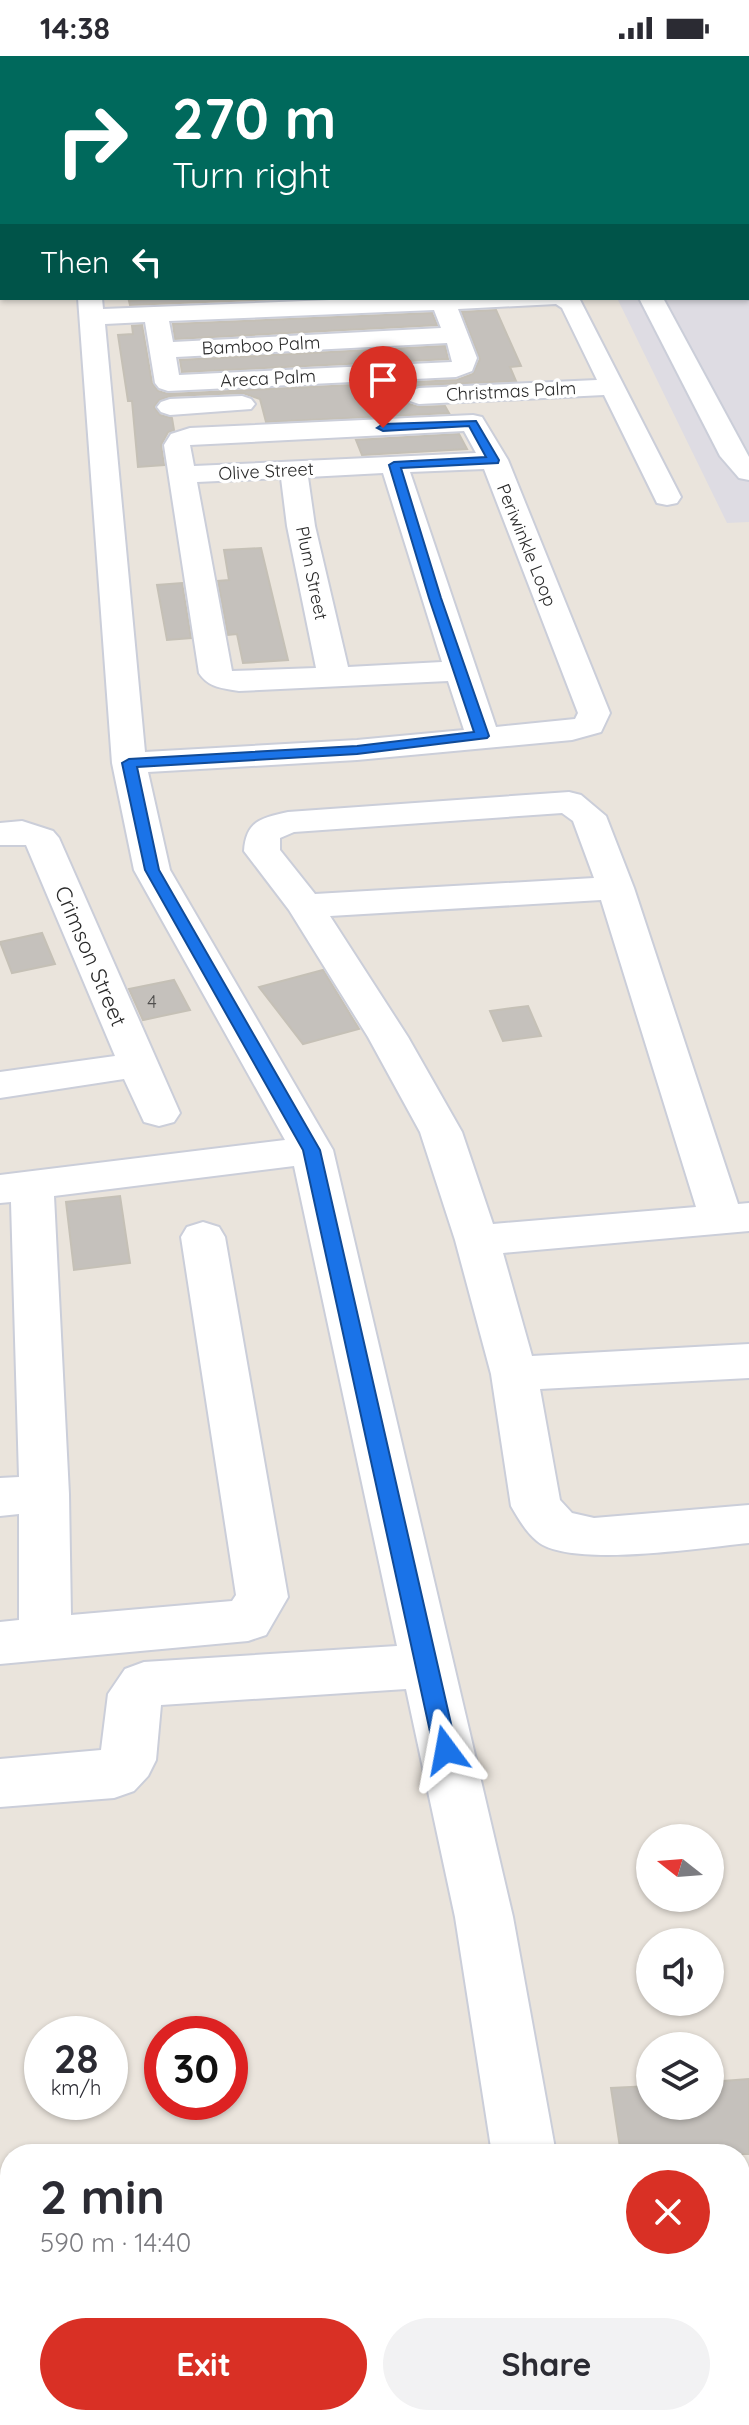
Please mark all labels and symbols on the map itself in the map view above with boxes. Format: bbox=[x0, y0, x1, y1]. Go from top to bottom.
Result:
street label: Bamboo Palm bbox=[201, 330, 321, 360]
pin bbox=[349, 346, 417, 428]
street label: Areca Palm bbox=[220, 364, 316, 392]
street label: Christmas Palm bbox=[445, 376, 577, 406]
street label: Olive Street bbox=[218, 457, 314, 485]
street label: Periwinkle Loop bbox=[492, 480, 562, 610]
street label: Plum Street bbox=[291, 524, 333, 622]
street label: Crimson Street bbox=[49, 881, 133, 1031]
house number: 4 bbox=[147, 990, 157, 1013]
position arrow bbox=[404, 1708, 488, 1792]
north arrow bbox=[636, 1824, 724, 1912]
speed limit sign: 30 bbox=[144, 2016, 248, 2120]

